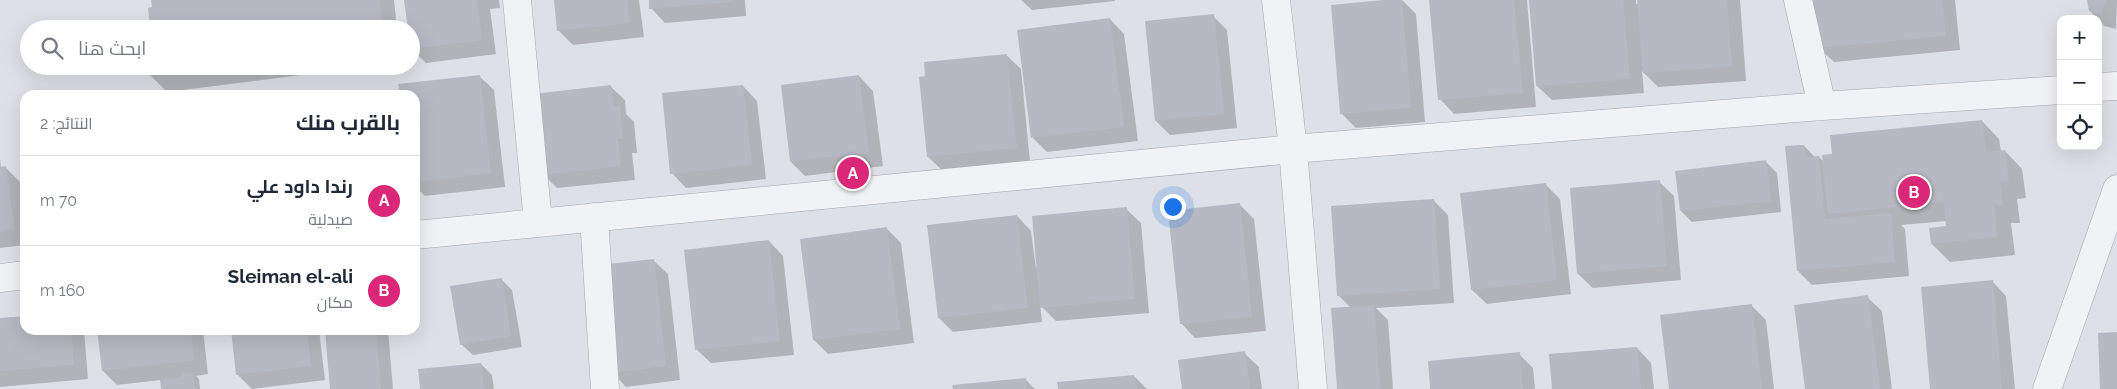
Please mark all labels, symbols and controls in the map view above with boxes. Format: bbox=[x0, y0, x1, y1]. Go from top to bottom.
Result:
map controls bbox=[2057, 15, 2102, 150]
button: + bbox=[2057, 15, 2102, 60]
search box bbox=[20, 20, 420, 75]
icon: search bbox=[38, 34, 66, 62]
text: ابحث هنا bbox=[78, 37, 146, 59]
button: − bbox=[2057, 60, 2102, 105]
button: locate bbox=[2057, 105, 2102, 150]
text: بالقرب منك bbox=[296, 110, 400, 135]
text: النتائج: 2 bbox=[40, 114, 93, 133]
pin: A bbox=[837, 154, 869, 192]
pin: B bbox=[1898, 173, 1930, 211]
text: رندا داود علي bbox=[247, 175, 353, 197]
text: 70 m bbox=[40, 191, 77, 210]
text: A bbox=[379, 191, 389, 210]
your location bbox=[1160, 194, 1186, 220]
text: صيدلية bbox=[308, 210, 353, 229]
text: Sleiman el-ali bbox=[228, 265, 353, 287]
text: 160 m bbox=[40, 281, 85, 300]
text: B bbox=[379, 281, 389, 300]
text: مكان bbox=[317, 293, 353, 312]

